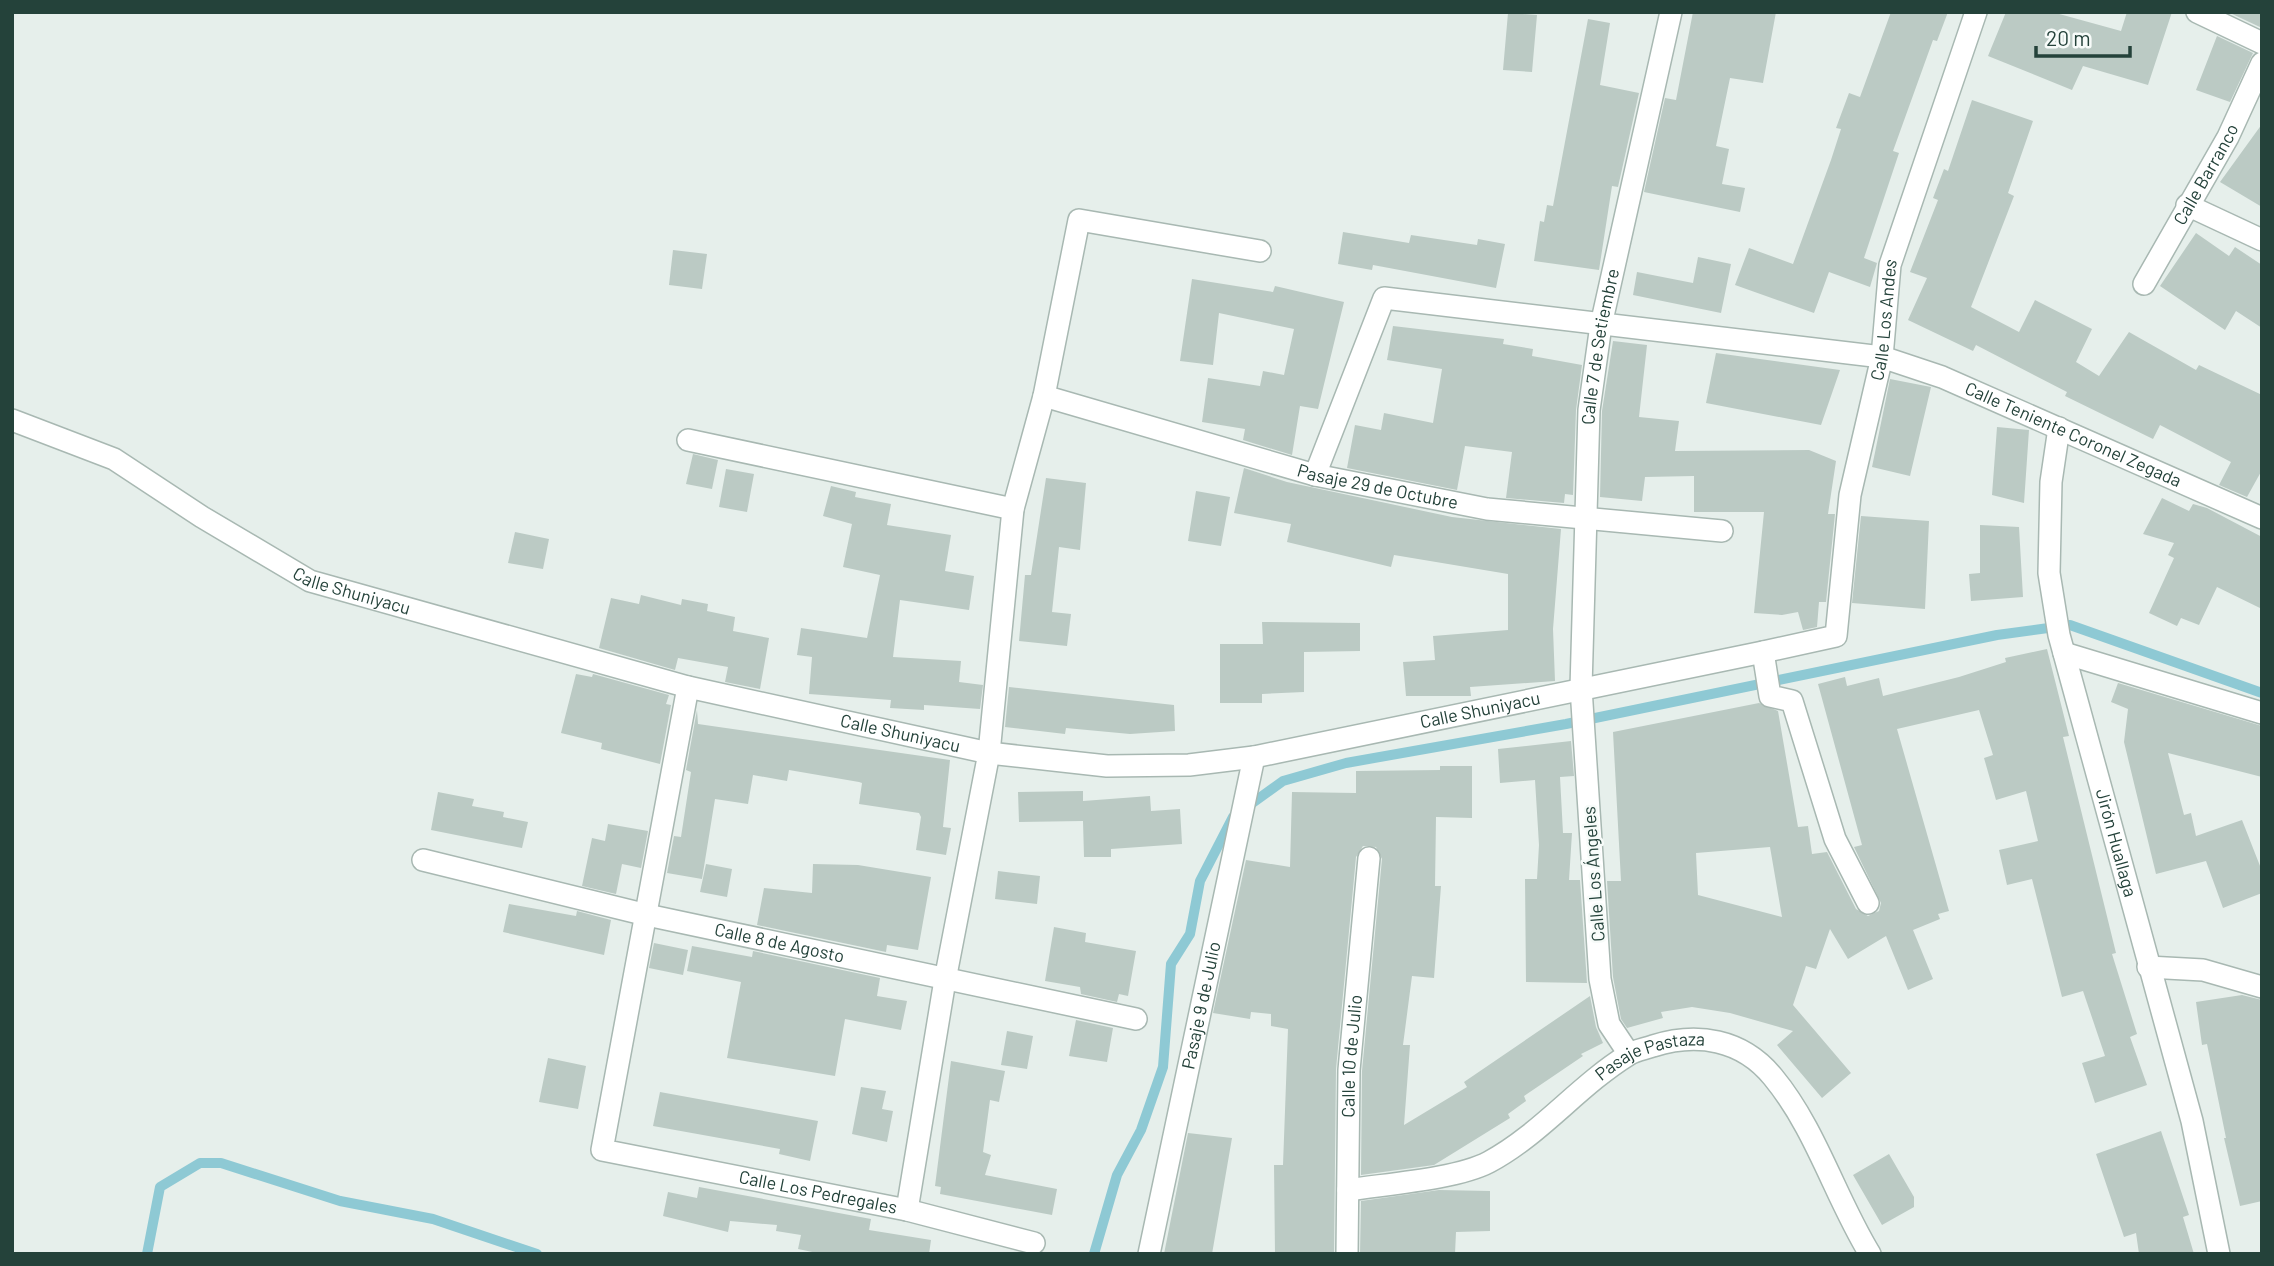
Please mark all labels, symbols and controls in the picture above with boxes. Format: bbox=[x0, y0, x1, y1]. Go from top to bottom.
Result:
scale bar bbox=[2036, 14, 2130, 58]
text: 20 m bbox=[2046, 25, 2091, 50]
street label: Calle Barranco bbox=[2168, 120, 2243, 229]
street label: Calle Los Andes bbox=[1865, 256, 1901, 383]
street label: Calle 7 de Setiembre bbox=[1577, 266, 1623, 425]
street label: Calle Teniente Coronel Zegada bbox=[1962, 377, 2185, 491]
street label: Pasaje 29 de Octubre bbox=[1295, 458, 1460, 513]
street label: Calle Shuniyacu bbox=[289, 561, 413, 619]
street label: Calle Shuniyacu bbox=[1418, 686, 1542, 732]
street label: Calle Shuniyacu bbox=[839, 709, 962, 756]
street label: Jirón Huallaga bbox=[2092, 786, 2142, 899]
street label: Calle Los Ángeles bbox=[1577, 806, 1609, 943]
street label: Calle 8 de Agosto bbox=[713, 918, 847, 967]
street label: Pasaje 9 de Julio bbox=[1176, 939, 1225, 1071]
street label: Calle 10 de Julio bbox=[1336, 994, 1366, 1118]
street label: Pasaje Pastaza bbox=[1590, 1027, 1706, 1085]
street label: Calle Los Pedregales bbox=[737, 1165, 899, 1218]

